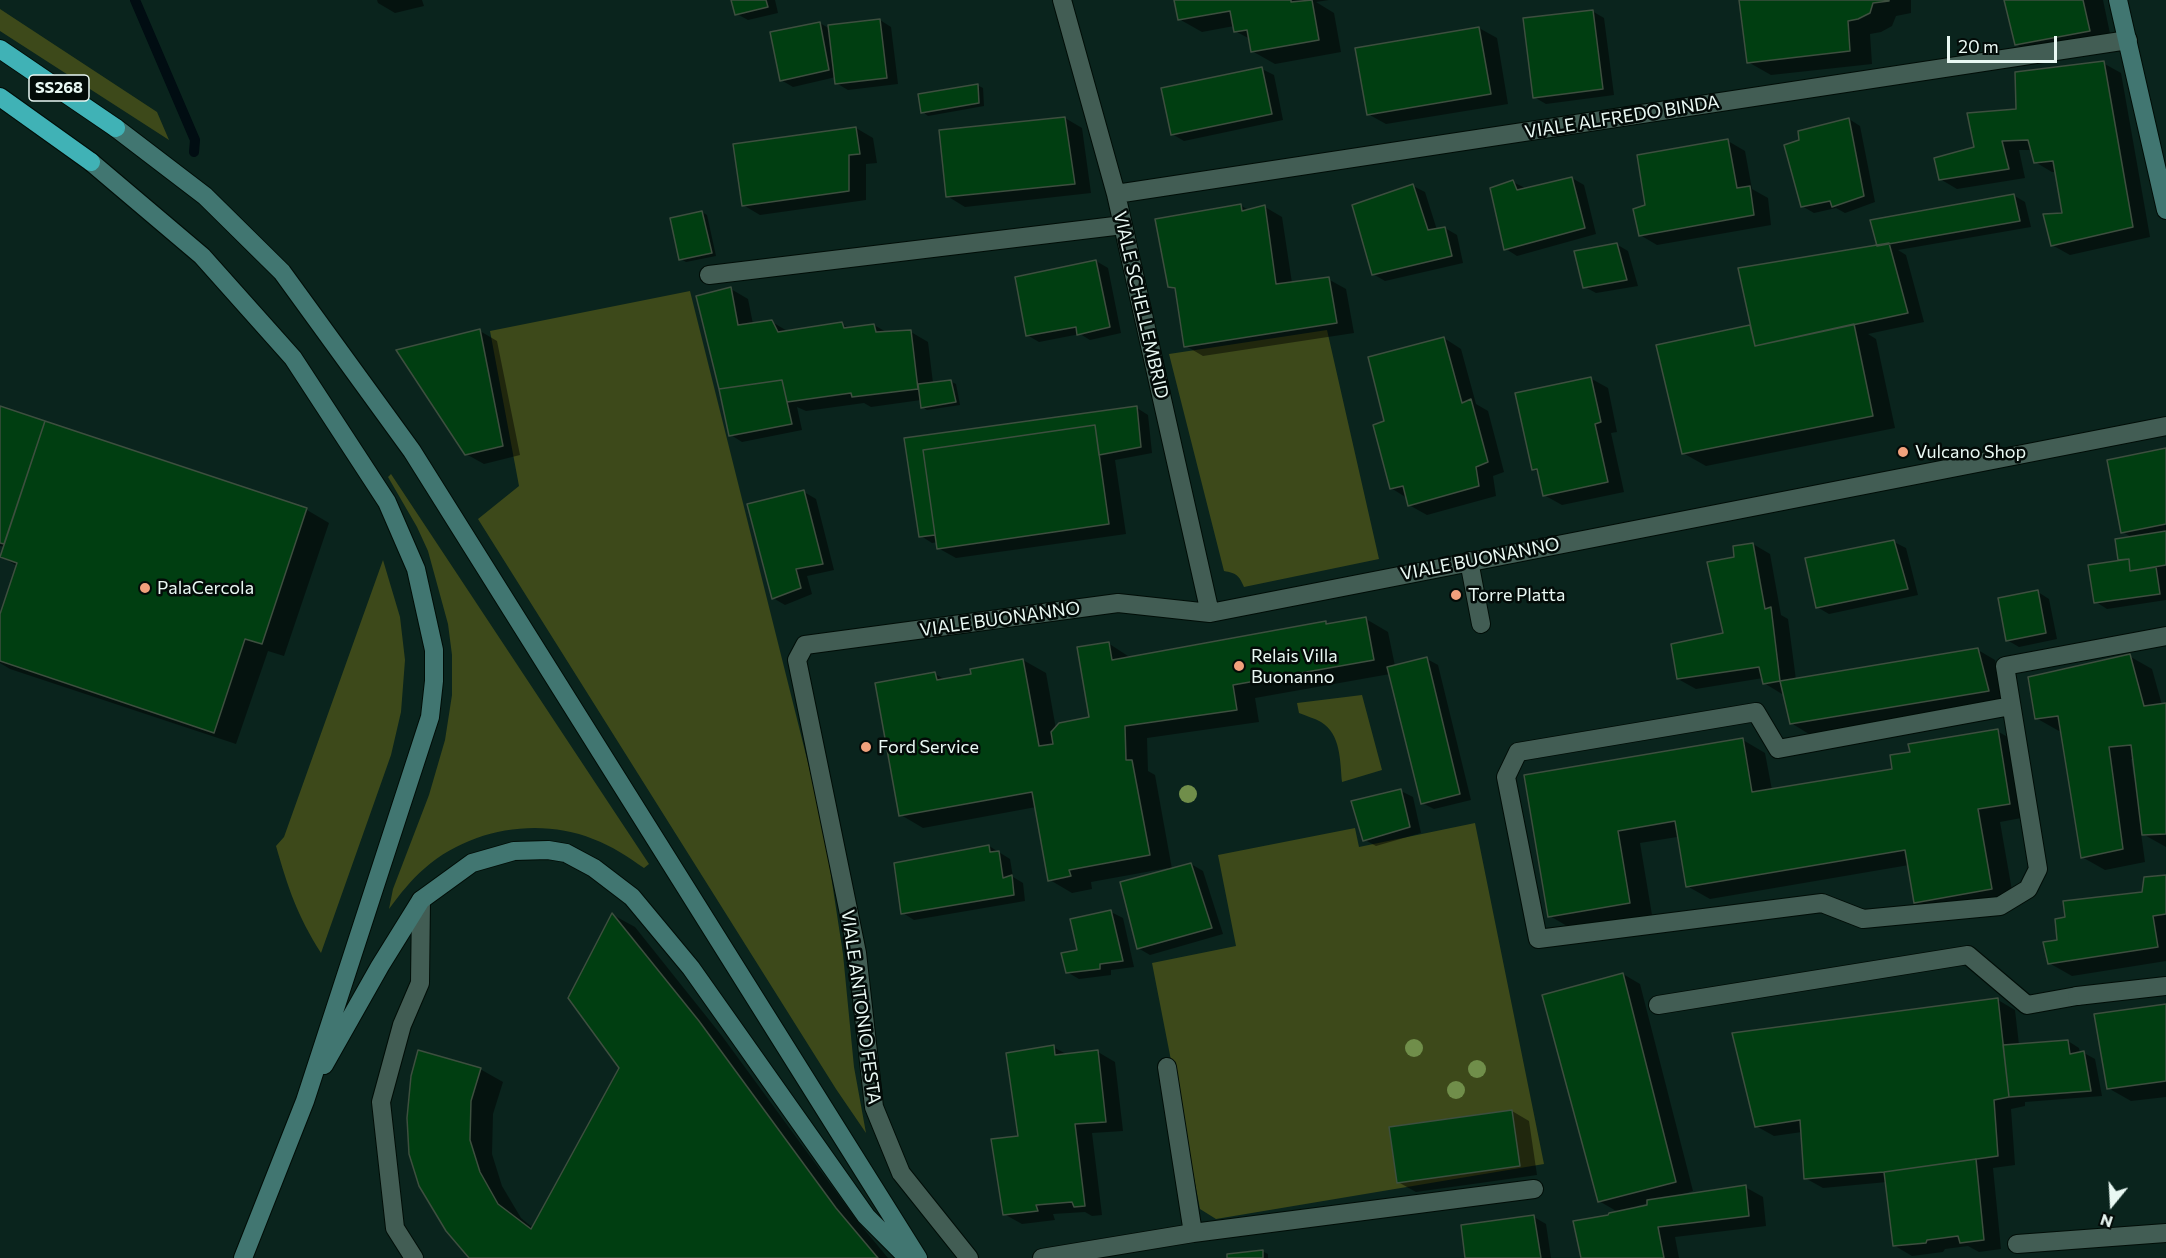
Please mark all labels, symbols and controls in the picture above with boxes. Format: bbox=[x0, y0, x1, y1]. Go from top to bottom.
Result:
scale bar bbox=[1950, 24, 2060, 62]
text: 20 m bbox=[1958, 35, 1999, 57]
road number: SS268 bbox=[29, 75, 89, 101]
street label: VIALE ALFREDO BINDA bbox=[1523, 91, 1721, 143]
street label: VIALE SCHELLEMBRID bbox=[1109, 209, 1173, 401]
place label: Vulcano Shop bbox=[1915, 441, 2026, 463]
marker: Vulcano Shop bbox=[1896, 445, 1910, 459]
street label: VIALE BUONANNO bbox=[1399, 533, 1561, 585]
place label: PalaCercola bbox=[157, 577, 254, 599]
marker: PalaCercola bbox=[138, 581, 152, 595]
place label: Torre Platta bbox=[1468, 584, 1565, 606]
marker: Torre Platta bbox=[1449, 588, 1463, 602]
street label: VIALE BUONANNO bbox=[919, 597, 1081, 641]
place label: Relais Villa Buonanno bbox=[1251, 645, 1338, 688]
marker: Relais Villa Buonanno bbox=[1232, 659, 1246, 673]
place label: Ford Service bbox=[878, 736, 979, 758]
marker: Ford Service bbox=[859, 740, 873, 754]
street label: VIALE ANTONIO FESTA bbox=[837, 908, 885, 1106]
north arrow bbox=[2082, 1174, 2142, 1234]
text: N bbox=[2098, 1211, 2115, 1232]

